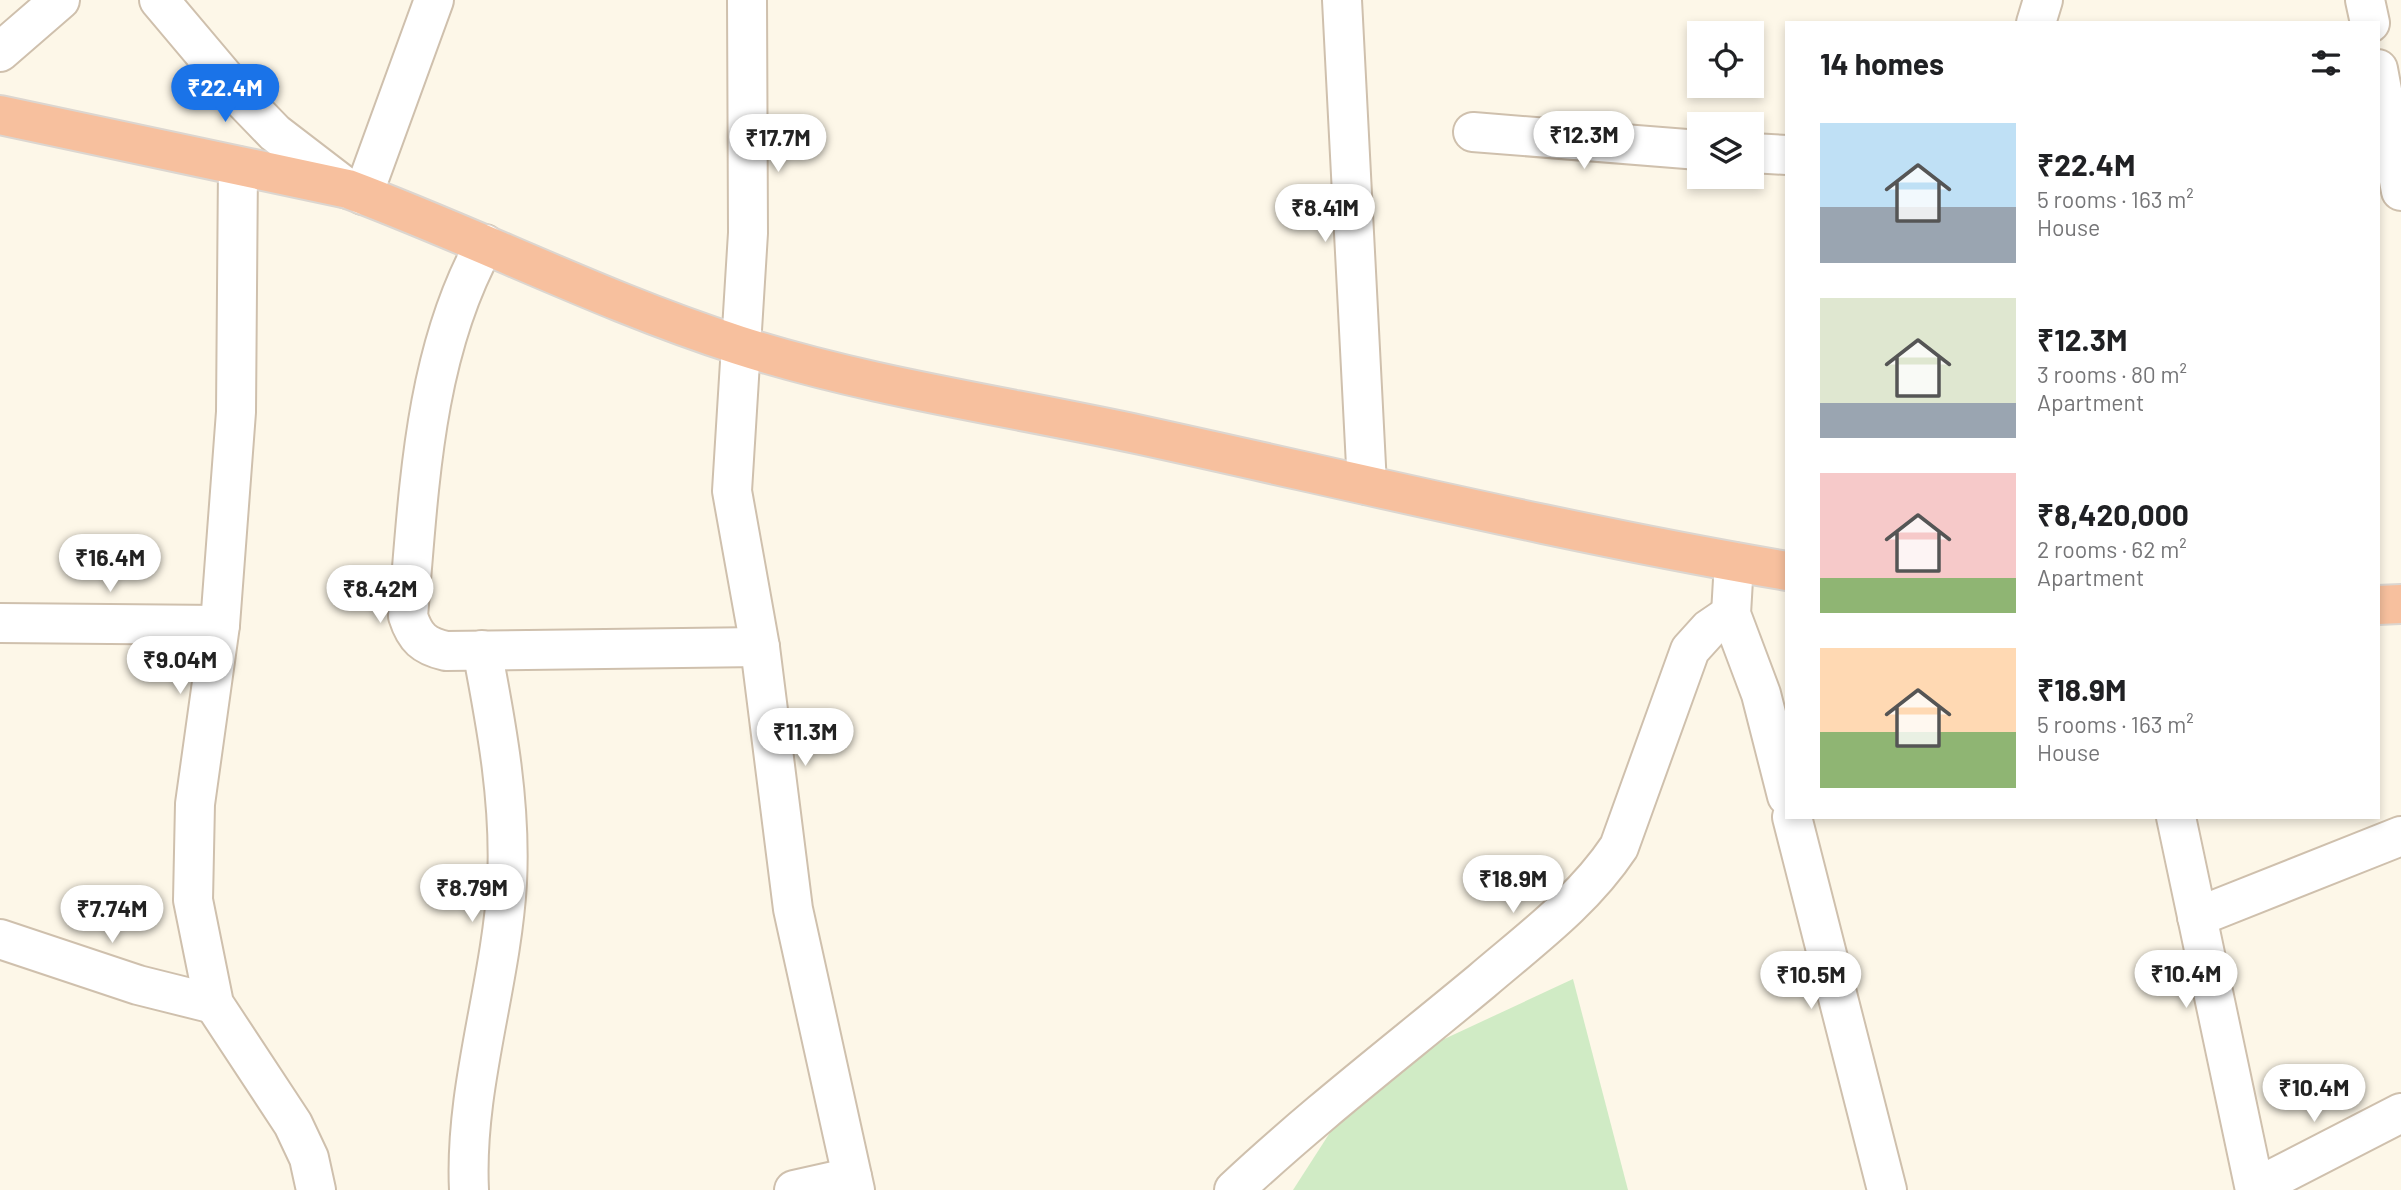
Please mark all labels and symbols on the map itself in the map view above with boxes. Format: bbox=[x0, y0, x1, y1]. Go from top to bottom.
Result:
pin: ₹22.4M bbox=[168, 64, 282, 124]
pin: ₹12.3M bbox=[1527, 111, 1641, 171]
pin: ₹17.7M bbox=[721, 114, 835, 174]
pin: ₹8.41M bbox=[1268, 184, 1382, 244]
pin: ₹16.4M bbox=[53, 534, 167, 594]
pin: ₹8.42M bbox=[323, 566, 437, 625]
pin: ₹9.04M bbox=[123, 636, 237, 696]
pin: ₹11.3M bbox=[748, 708, 862, 768]
pin: ₹18.9M bbox=[1456, 856, 1570, 915]
pin: ₹8.79M bbox=[415, 864, 529, 924]
pin: ₹7.74M bbox=[55, 886, 169, 945]
pin: ₹10.4M bbox=[2129, 950, 2243, 1010]
pin: ₹10.5M bbox=[1754, 951, 1868, 1011]
pin: ₹10.4M bbox=[2257, 1064, 2371, 1124]

